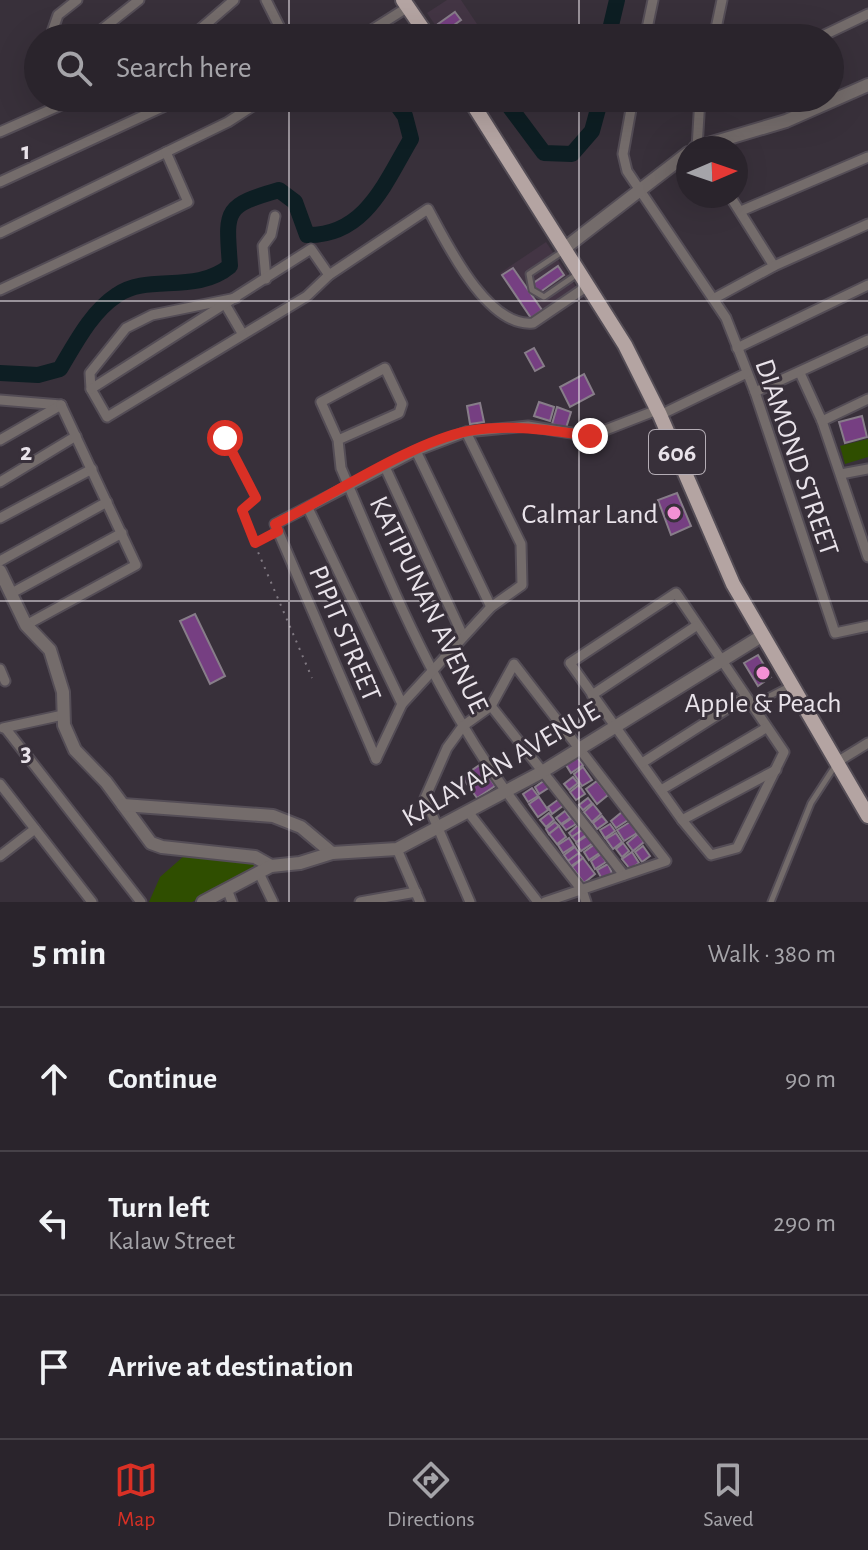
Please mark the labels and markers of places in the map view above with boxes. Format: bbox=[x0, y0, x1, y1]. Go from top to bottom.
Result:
place label: Calmar Land bbox=[522, 501, 658, 529]
marker: Calmar Land bbox=[665, 504, 683, 522]
marker: Apple & Peach bbox=[754, 664, 772, 682]
place label: Apple & Peach bbox=[684, 690, 842, 718]

